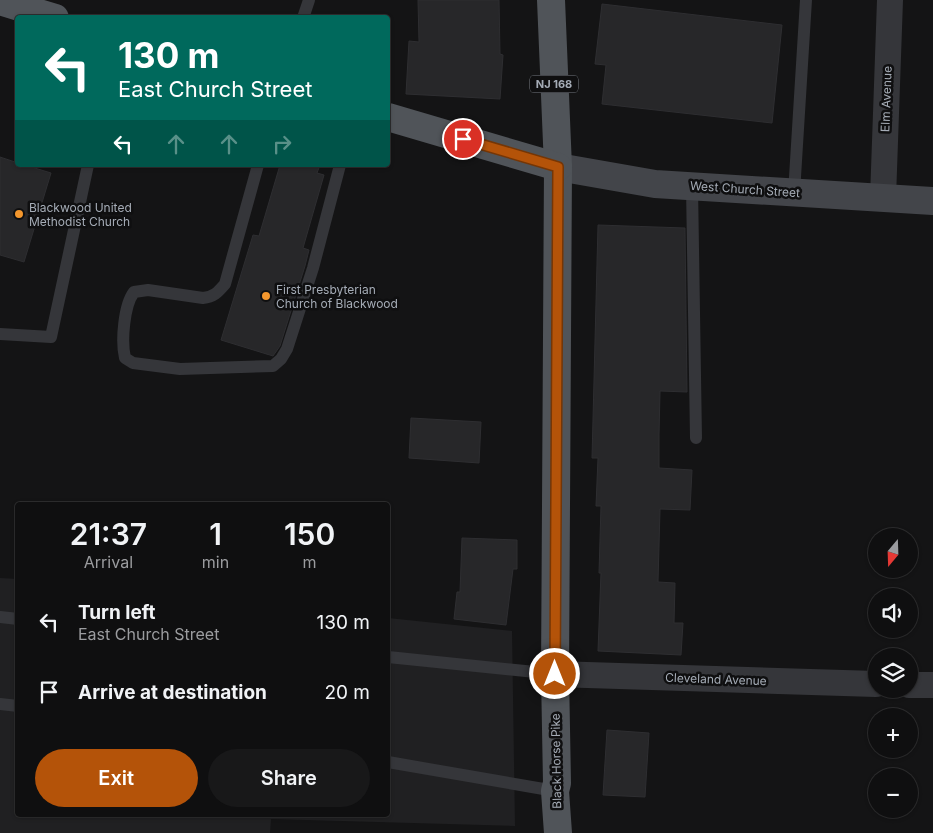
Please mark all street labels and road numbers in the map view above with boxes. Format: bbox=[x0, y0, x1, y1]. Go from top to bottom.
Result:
street label: Elm Avenue bbox=[877, 66, 895, 132]
road number: NJ 168 bbox=[530, 76, 578, 92]
street label: West Church Street bbox=[689, 178, 801, 200]
street label: Cleveland Avenue bbox=[665, 670, 767, 688]
street label: Black Horse Pike bbox=[548, 713, 564, 809]

